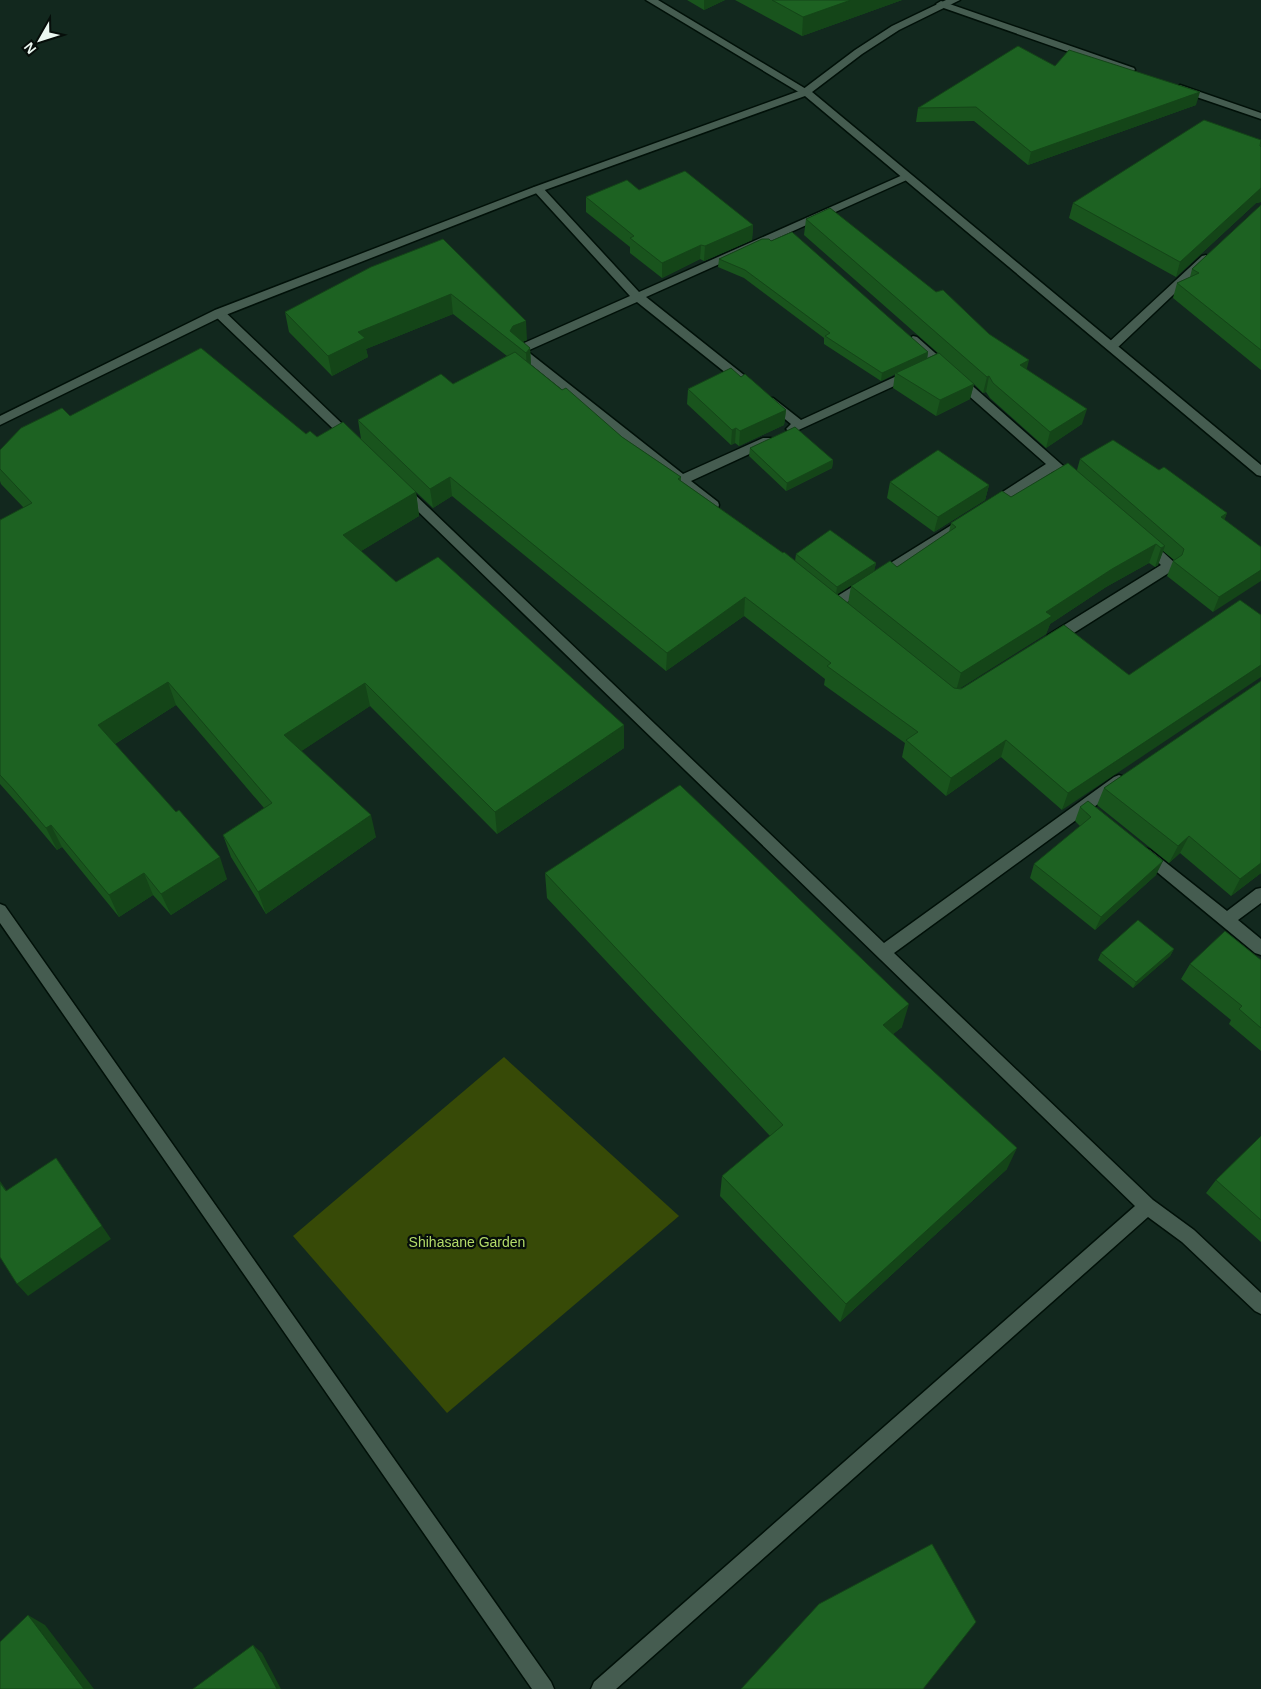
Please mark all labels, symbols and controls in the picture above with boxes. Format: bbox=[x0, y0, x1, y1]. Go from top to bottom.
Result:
north arrow bbox=[15, 15, 65, 65]
text: N bbox=[20, 39, 39, 57]
park label: Shihasane Garden bbox=[409, 1234, 525, 1250]

